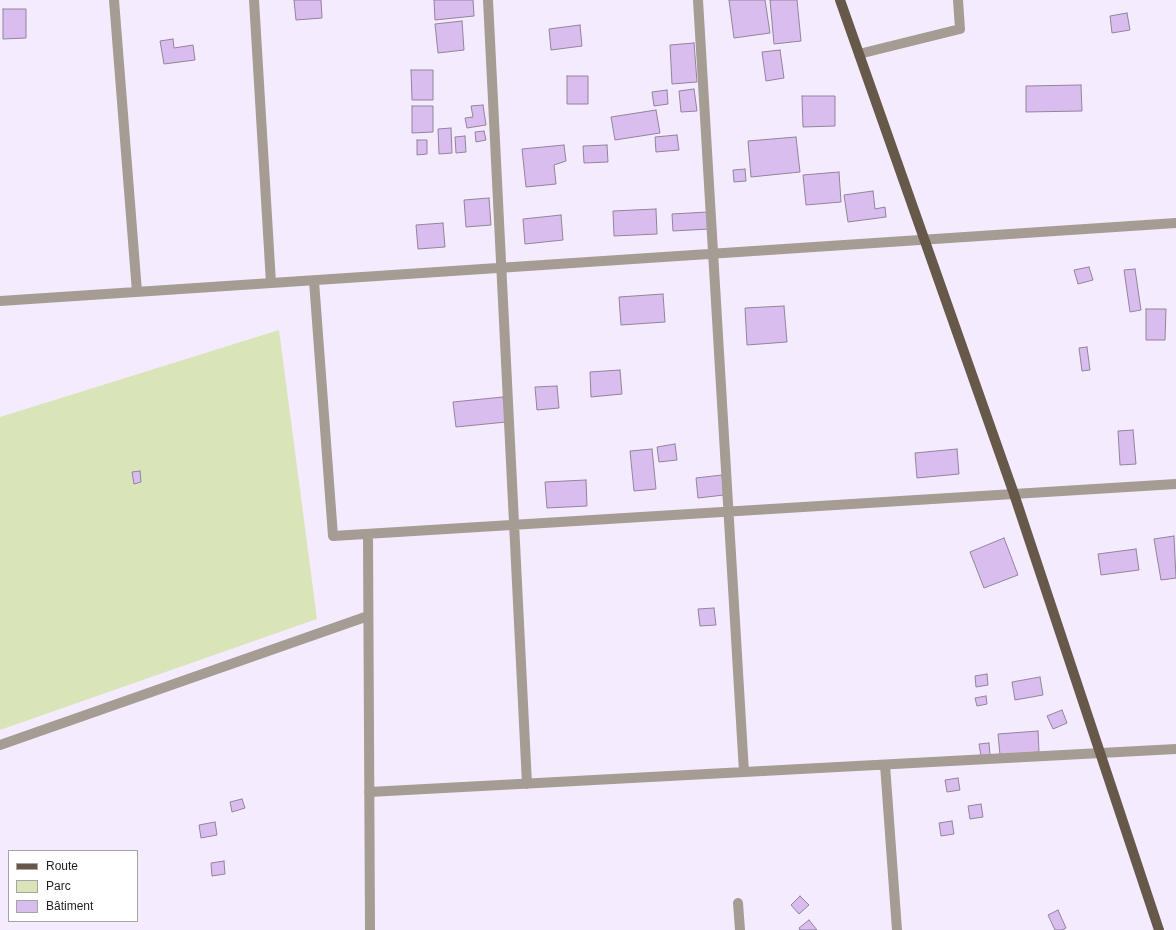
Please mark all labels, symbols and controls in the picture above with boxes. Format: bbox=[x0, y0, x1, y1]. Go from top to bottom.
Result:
legend bbox=[8, 850, 138, 922]
text: Route bbox=[46, 859, 78, 873]
text: Parc bbox=[46, 879, 71, 893]
text: Bâtiment bbox=[46, 899, 93, 913]

